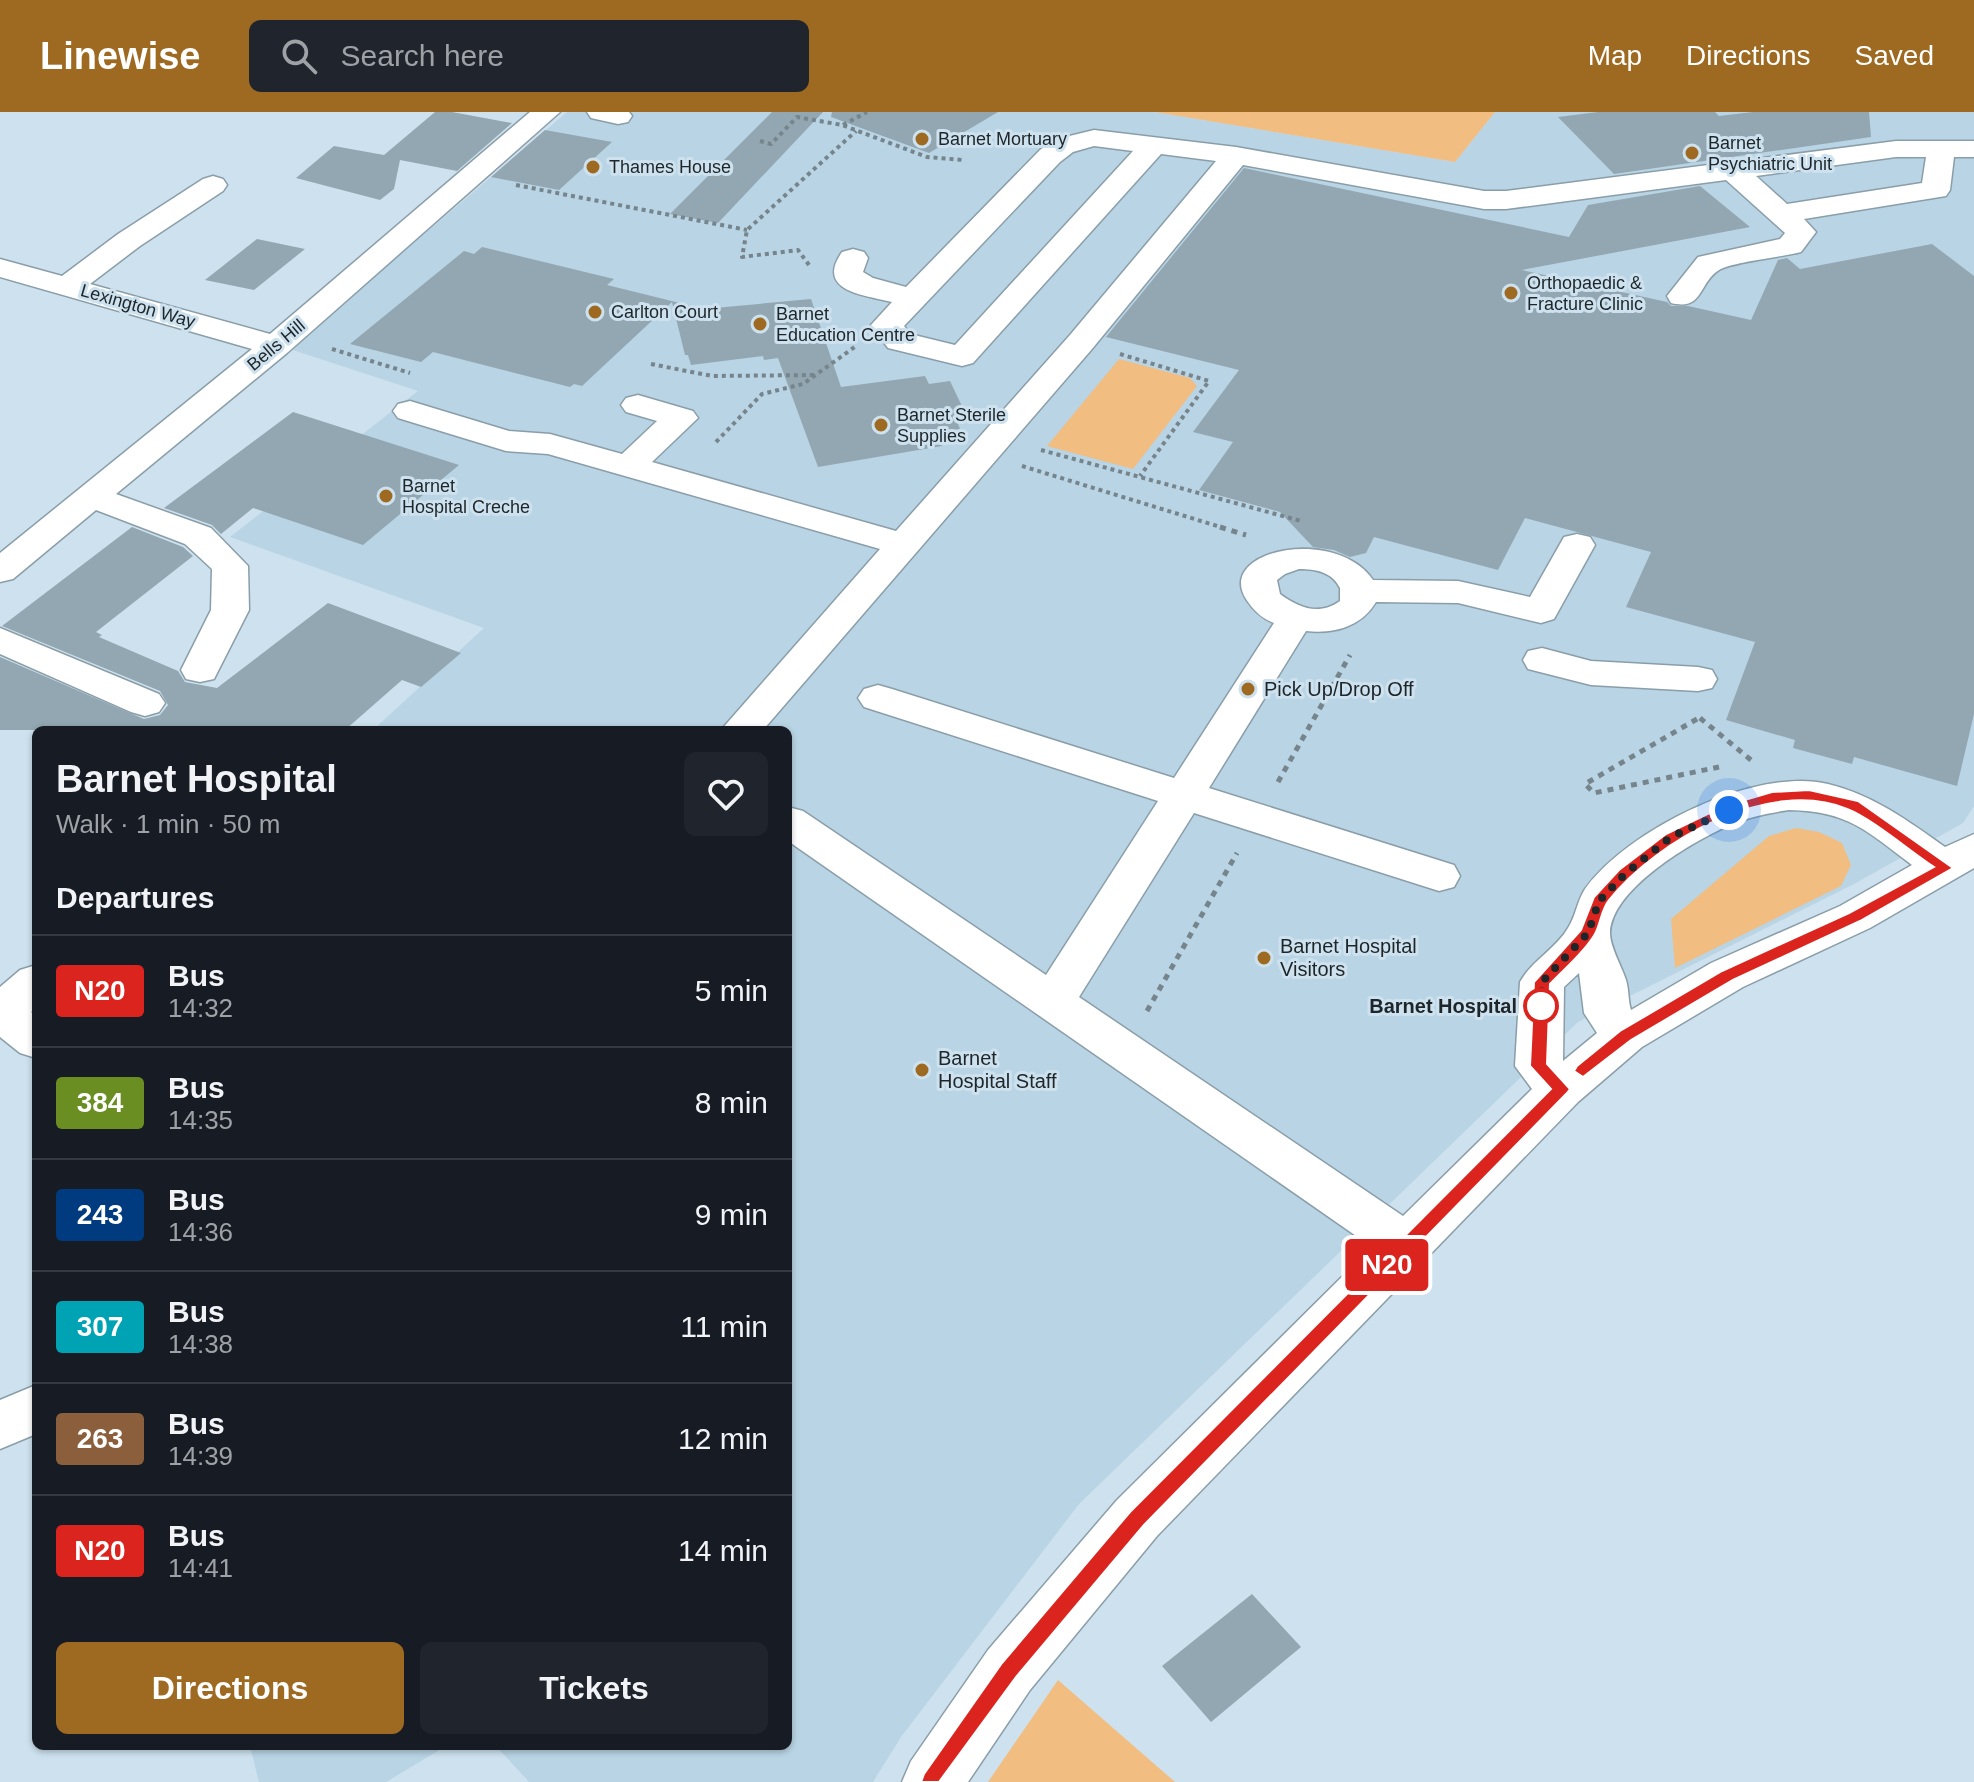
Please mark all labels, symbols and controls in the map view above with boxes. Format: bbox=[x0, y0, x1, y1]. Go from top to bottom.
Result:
search box bbox=[249, 20, 809, 92]
icon: search bbox=[277, 34, 321, 78]
text: Linewise bbox=[40, 35, 201, 77]
text: Search here bbox=[341, 39, 504, 72]
text: Map bbox=[1588, 40, 1642, 71]
text: Directions bbox=[1686, 40, 1811, 71]
text: Saved bbox=[1855, 40, 1934, 71]
place label: Barnet Mortuary bbox=[938, 129, 1067, 149]
marker: Barnet Mortuary bbox=[913, 130, 931, 148]
place label: Barnet Psychiatric Unit bbox=[1708, 133, 1832, 174]
marker: Barnet Psychiatric Unit bbox=[1683, 144, 1701, 162]
place label: Thames House bbox=[609, 157, 731, 177]
marker: Thames House bbox=[584, 158, 602, 176]
place label: Orthopaedic & Fracture Clinic bbox=[1527, 273, 1643, 314]
street label: Lexington Way bbox=[78, 280, 198, 332]
marker: Orthopaedic & Fracture Clinic bbox=[1502, 284, 1520, 302]
place label: Carlton Court bbox=[611, 302, 718, 322]
marker: Carlton Court bbox=[586, 303, 604, 321]
place label: Barnet Education Centre bbox=[776, 304, 915, 345]
street label: Bells Hill bbox=[243, 315, 309, 375]
marker: Barnet Education Centre bbox=[751, 315, 769, 333]
place label: Barnet Sterile Supplies bbox=[897, 405, 1006, 446]
marker: Barnet Sterile Supplies bbox=[872, 416, 890, 434]
place label: Barnet Hospital Creche bbox=[402, 476, 530, 517]
marker: Barnet Hospital Creche bbox=[377, 487, 395, 505]
place label: Pick Up/Drop Off bbox=[1264, 678, 1414, 700]
marker: Pick Up/Drop Off bbox=[1239, 680, 1257, 698]
button: heart bbox=[684, 752, 768, 836]
text: Barnet Hospital bbox=[56, 758, 337, 800]
your location bbox=[1709, 790, 1749, 830]
text: Walk · 1 min · 50 m bbox=[56, 809, 280, 839]
text: Departures bbox=[56, 881, 214, 914]
place label: Barnet Hospital Visitors bbox=[1280, 935, 1417, 980]
marker: Barnet Hospital Visitors bbox=[1255, 949, 1273, 967]
text: Bus bbox=[168, 959, 225, 992]
text: 5 min bbox=[695, 974, 768, 1007]
text: N20 bbox=[74, 975, 126, 1006]
marker: Barnet Hospital bbox=[1524, 989, 1558, 1023]
text: 14:32 bbox=[168, 993, 233, 1023]
place label: Barnet Hospital bbox=[1369, 995, 1517, 1017]
place label: Barnet Hospital Staff bbox=[938, 1047, 1057, 1092]
marker: Barnet Hospital Staff bbox=[913, 1061, 931, 1079]
text: Bus bbox=[168, 1071, 225, 1104]
text: 8 min bbox=[695, 1086, 768, 1119]
text: 384 bbox=[77, 1087, 123, 1118]
text: 14:35 bbox=[168, 1105, 233, 1135]
text: Bus bbox=[168, 1183, 225, 1216]
text: 9 min bbox=[695, 1198, 768, 1231]
text: 243 bbox=[77, 1199, 123, 1230]
text: 14:36 bbox=[168, 1217, 233, 1247]
line badge: N20 bbox=[1341, 1239, 1433, 1291]
text: N20 bbox=[1361, 1249, 1413, 1280]
text: Bus bbox=[168, 1295, 225, 1328]
text: 11 min bbox=[680, 1310, 768, 1343]
text: 307 bbox=[77, 1311, 123, 1342]
text: 14:38 bbox=[168, 1329, 233, 1359]
text: Bus bbox=[168, 1407, 225, 1440]
text: 12 min bbox=[678, 1422, 768, 1455]
text: 263 bbox=[77, 1423, 123, 1454]
text: 14:39 bbox=[168, 1441, 233, 1471]
text: Bus bbox=[168, 1519, 225, 1552]
text: 14 min bbox=[678, 1534, 768, 1567]
text: N20 bbox=[74, 1535, 126, 1566]
text: 14:41 bbox=[168, 1553, 233, 1583]
button: Directions bbox=[56, 1642, 404, 1734]
button: Tickets bbox=[420, 1642, 768, 1734]

